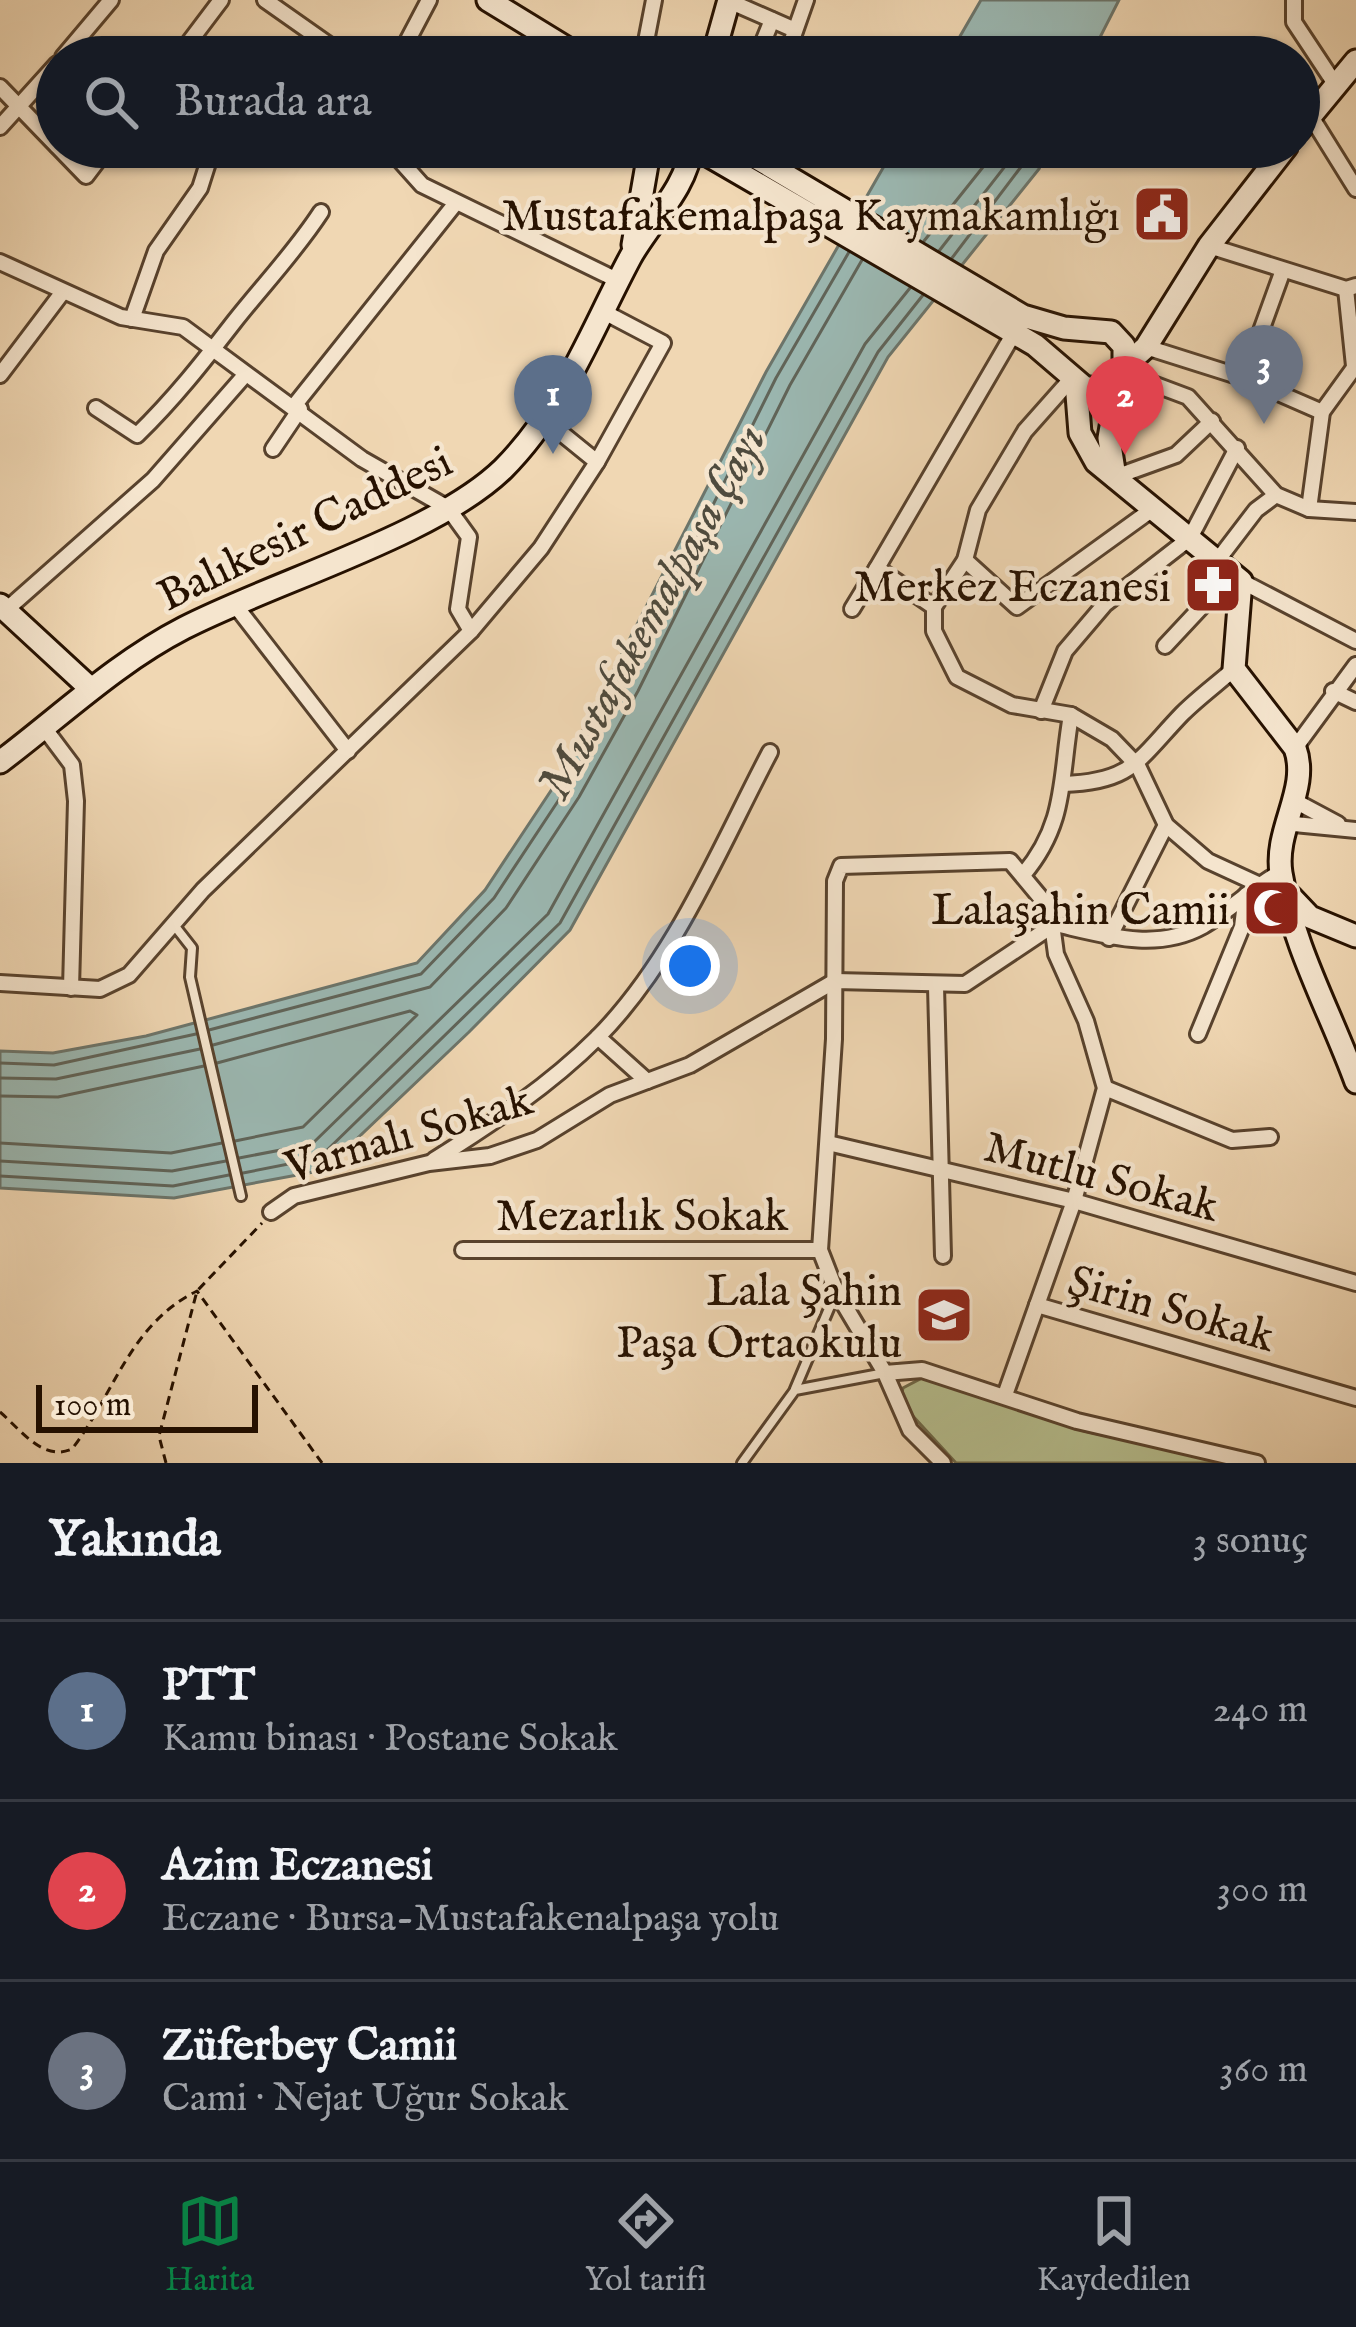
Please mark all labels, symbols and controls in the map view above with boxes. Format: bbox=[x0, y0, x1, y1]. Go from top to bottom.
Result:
search box bbox=[36, 36, 1320, 168]
icon: search bbox=[78, 69, 144, 135]
text: Burada ara bbox=[174, 74, 372, 131]
public building icon: Mustafakemalpaşa Kaymakamlığı bbox=[1131, 183, 1193, 245]
place label: Mustafakemalpaşa Kaymakamlığı bbox=[501, 189, 1120, 246]
pin: 3 bbox=[1225, 325, 1303, 424]
pin: 1 bbox=[514, 355, 592, 454]
pin: 2 bbox=[1086, 356, 1164, 455]
water label: Mustafakemalpaşa Çayı bbox=[526, 415, 781, 811]
street label: Balıkesir Caddesi bbox=[149, 434, 462, 626]
pharmacy icon: Merkez Eczanesi bbox=[1182, 554, 1244, 616]
place label: Merkez Eczanesi bbox=[854, 560, 1171, 617]
mosque icon: Lalaşahin Camii bbox=[1241, 877, 1303, 939]
place label: Lalaşahin Camii bbox=[931, 883, 1230, 940]
your location bbox=[660, 936, 720, 996]
street label: Varnalı Sokak bbox=[278, 1073, 540, 1198]
street label: Mutlu Sokak bbox=[978, 1120, 1226, 1237]
street label: Mezarlık Sokak bbox=[496, 1189, 789, 1246]
street label: Şirin Sokak bbox=[1061, 1254, 1282, 1367]
place label: Lala Şahin Paşa Ortaokulu bbox=[616, 1264, 902, 1373]
school or university icon: Lala Şahin Paşa Ortaokulu bbox=[913, 1284, 975, 1346]
scale bar bbox=[36, 1379, 258, 1432]
text: 100 m bbox=[54, 1385, 131, 1427]
text: Yakında bbox=[48, 1509, 221, 1574]
text: 3 sonuç bbox=[1193, 1517, 1308, 1566]
text: PTT bbox=[162, 1658, 255, 1715]
text: 1 bbox=[80, 1686, 94, 1735]
text: 240 m bbox=[1213, 1686, 1308, 1735]
text: Kamu binası · Postane Sokak bbox=[162, 1715, 618, 1764]
text: Azim Eczanesi bbox=[162, 1838, 433, 1895]
text: 2 bbox=[78, 1866, 96, 1915]
text: 300 m bbox=[1216, 1866, 1308, 1915]
text: Eczane · Bursa-Mustafakenalpaşa yolu bbox=[162, 1895, 779, 1944]
text: Züferbey Camii bbox=[162, 2018, 457, 2075]
text: 3 bbox=[80, 2046, 94, 2095]
text: 360 m bbox=[1219, 2046, 1308, 2095]
text: Cami · Nejat Uğur Sokak bbox=[162, 2075, 568, 2124]
tab: Harita bbox=[165, 2188, 254, 2302]
tab: Yol tarifi bbox=[585, 2188, 706, 2302]
tab: Kaydedilen bbox=[1037, 2188, 1191, 2302]

